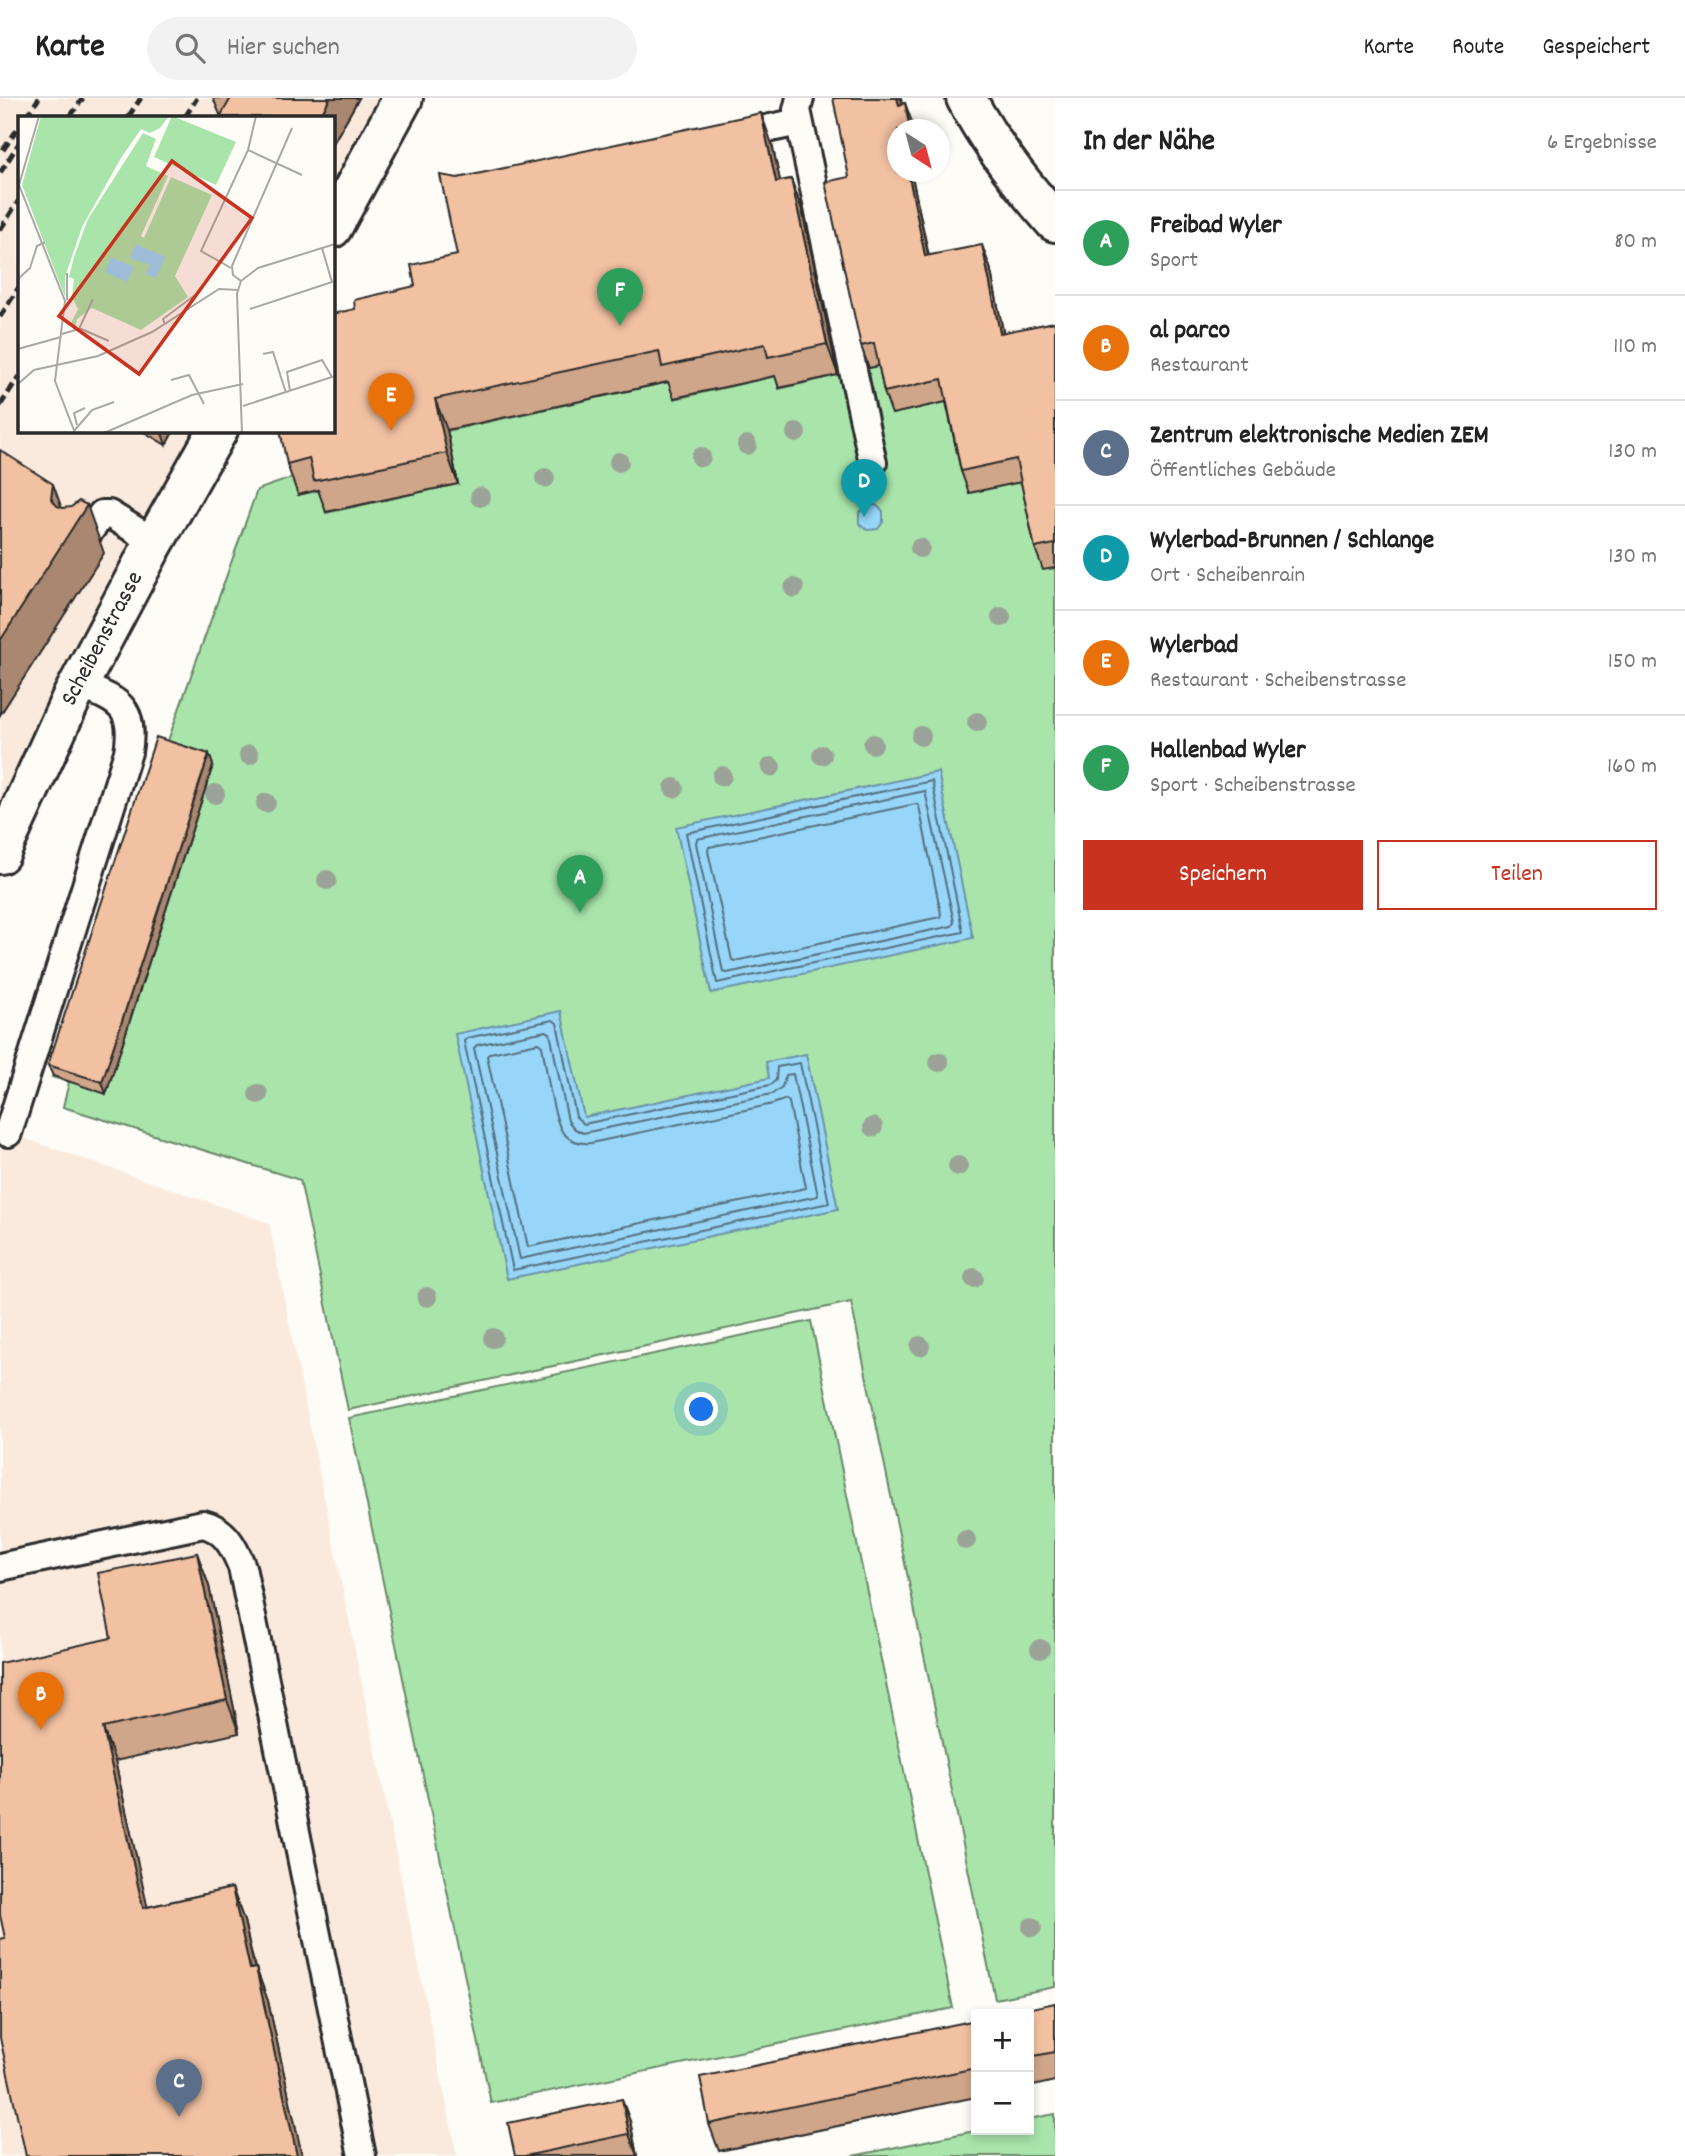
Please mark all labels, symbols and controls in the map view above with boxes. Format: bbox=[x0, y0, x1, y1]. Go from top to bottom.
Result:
search box bbox=[147, 17, 637, 80]
text: Karte bbox=[35, 25, 105, 72]
icon: search bbox=[171, 29, 209, 67]
text: Hier suchen bbox=[227, 30, 340, 67]
text: Karte bbox=[1363, 31, 1414, 65]
text: Route bbox=[1452, 31, 1504, 65]
text: Gespeichert bbox=[1542, 31, 1650, 65]
inset map bbox=[18, 116, 334, 432]
north arrow bbox=[887, 119, 950, 182]
text: In der Nähe bbox=[1083, 122, 1215, 165]
text: 6 Ergebnisse bbox=[1547, 127, 1657, 160]
text: Freibad Wyler bbox=[1150, 208, 1282, 245]
text: A bbox=[1100, 226, 1112, 259]
text: 80 m bbox=[1614, 226, 1657, 259]
text: Sport bbox=[1150, 245, 1198, 278]
pin: F bbox=[597, 268, 643, 326]
text: al parco bbox=[1150, 313, 1230, 350]
text: B bbox=[1101, 331, 1111, 364]
text: 110 m bbox=[1613, 331, 1657, 364]
text: Restaurant bbox=[1150, 350, 1249, 383]
pin: E bbox=[368, 373, 414, 431]
text: Zentrum elektronische Medien ZEM bbox=[1150, 418, 1489, 455]
text: C bbox=[1100, 436, 1112, 469]
text: 130 m bbox=[1608, 436, 1657, 469]
text: Öffentliches Gebäude bbox=[1150, 455, 1336, 488]
pin: D bbox=[841, 459, 887, 517]
text: Wylerbad-Brunnen / Schlange bbox=[1150, 523, 1434, 560]
text: D bbox=[1100, 541, 1112, 574]
text: 130 m bbox=[1608, 541, 1657, 574]
text: Ort · Scheibenrain bbox=[1150, 560, 1305, 593]
street label: Scheibenstrasse bbox=[53, 566, 153, 712]
text: Wylerbad bbox=[1150, 628, 1238, 665]
text: E bbox=[1101, 646, 1111, 679]
text: 150 m bbox=[1608, 646, 1657, 679]
text: Restaurant · Scheibenstrasse bbox=[1150, 665, 1406, 698]
text: Hallenbad Wyler bbox=[1150, 733, 1306, 770]
text: F bbox=[1101, 751, 1111, 784]
text: 160 m bbox=[1607, 751, 1657, 784]
text: Sport · Scheibenstrasse bbox=[1150, 770, 1356, 803]
button: Speichern bbox=[1083, 840, 1363, 910]
button: Teilen bbox=[1377, 840, 1657, 910]
pin: A bbox=[557, 855, 603, 913]
your location bbox=[684, 1392, 718, 1426]
pin: B bbox=[18, 1672, 64, 1730]
map controls bbox=[971, 2009, 1034, 2135]
button: + bbox=[971, 2009, 1034, 2072]
pin: C bbox=[156, 2059, 202, 2117]
button: − bbox=[971, 2072, 1034, 2135]

